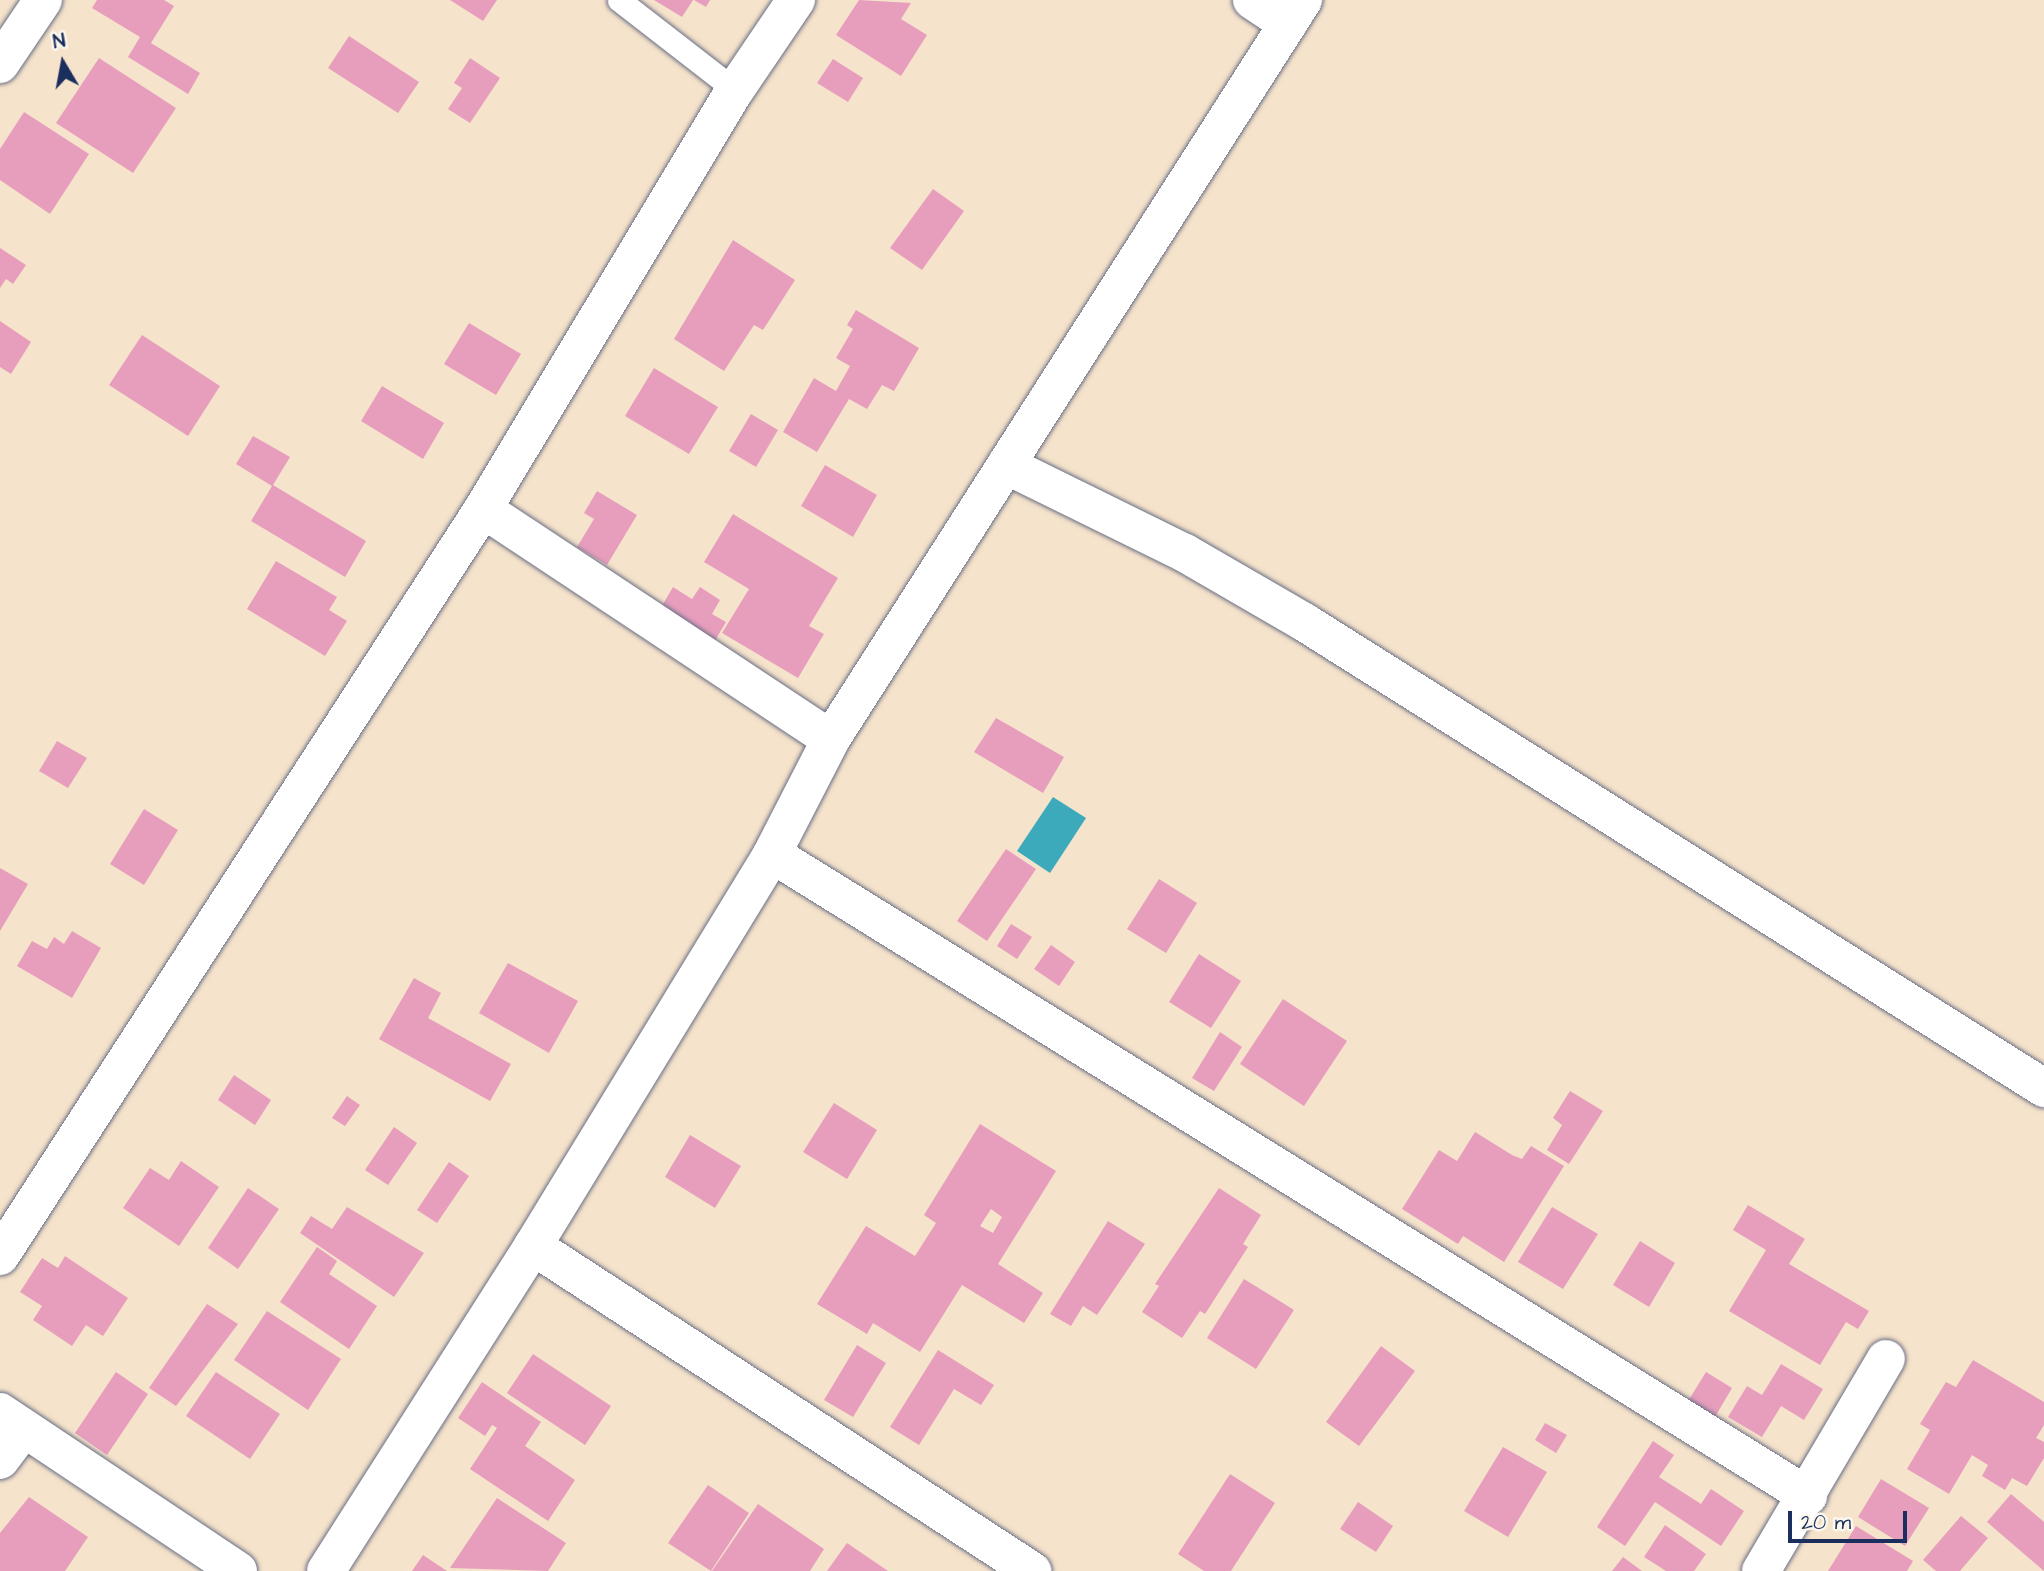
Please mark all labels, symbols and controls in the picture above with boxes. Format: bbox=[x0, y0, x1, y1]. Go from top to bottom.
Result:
text: N bbox=[51, 27, 67, 56]
north arrow bbox=[28, 28, 98, 98]
scale bar bbox=[1792, 1498, 1911, 1542]
text: 20 m bbox=[1801, 1508, 1851, 1537]

